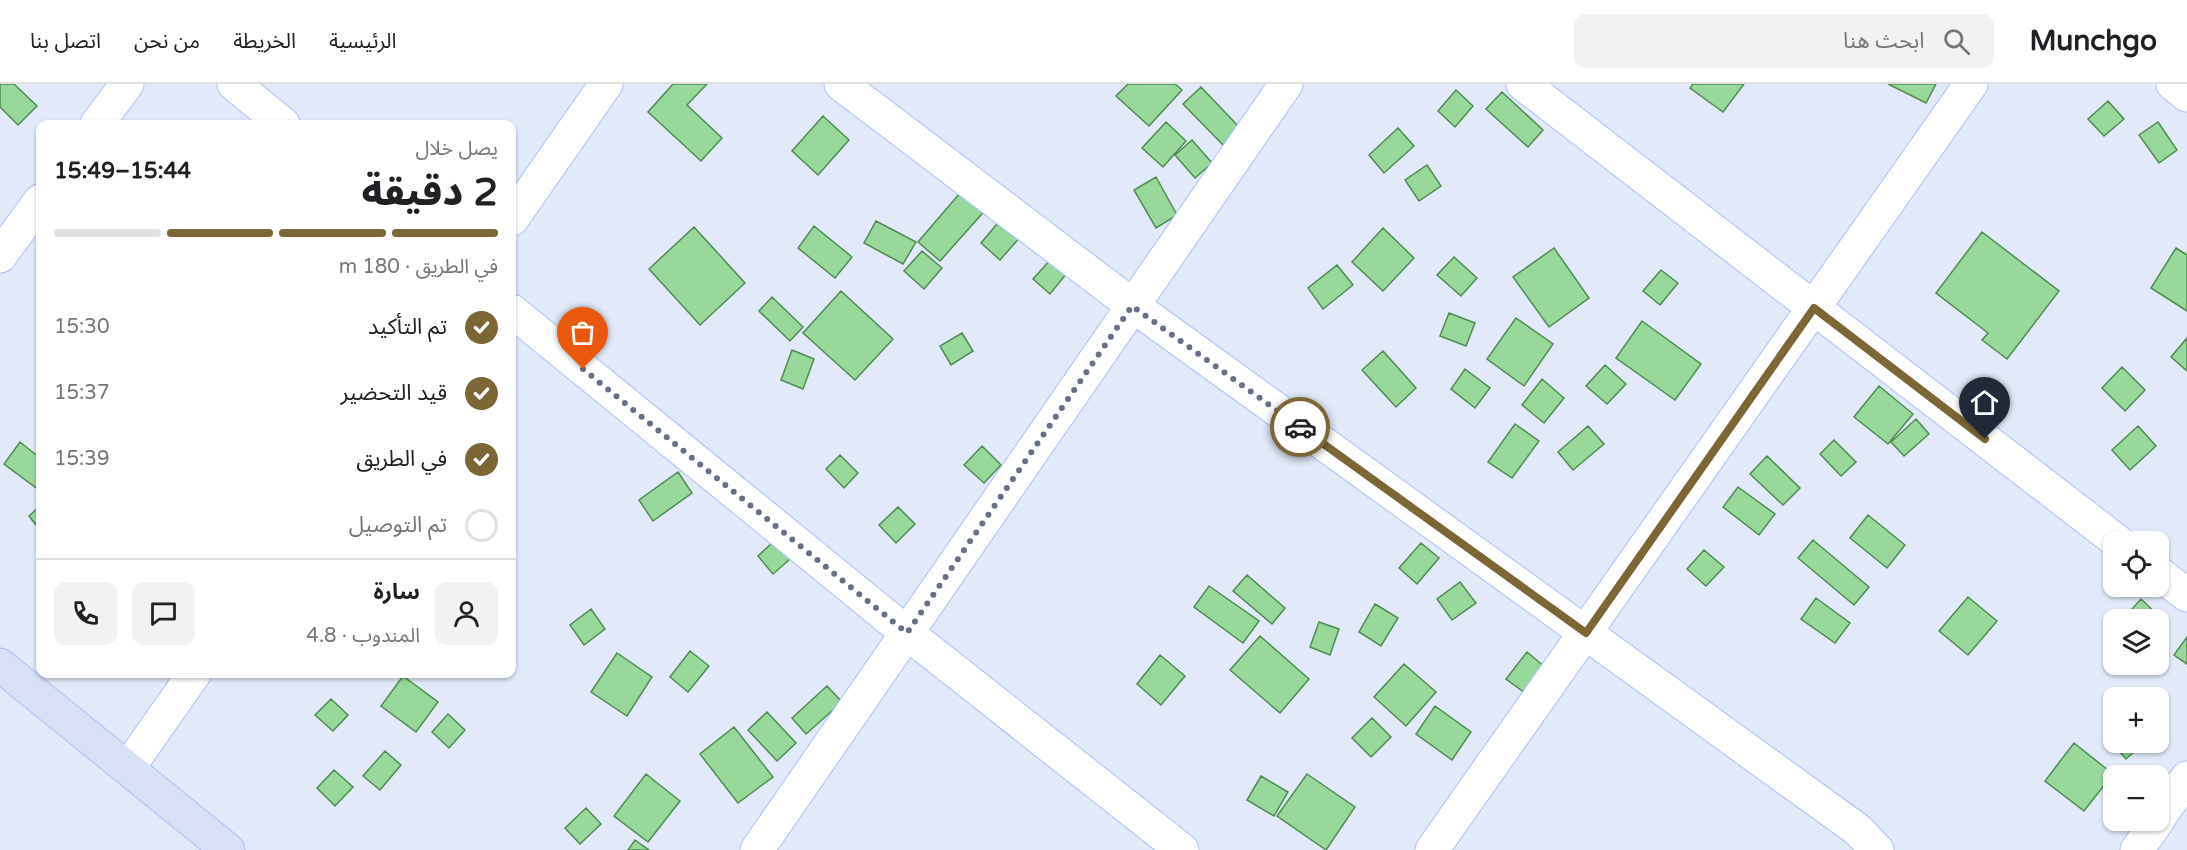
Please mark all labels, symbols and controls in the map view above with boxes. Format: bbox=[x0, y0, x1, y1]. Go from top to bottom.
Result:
search box bbox=[1574, 14, 1994, 68]
text: Munchgo bbox=[2030, 24, 2157, 58]
icon: search bbox=[1940, 25, 1973, 58]
text: ابحث هنا bbox=[1843, 28, 1925, 54]
text: اتصل بنا bbox=[30, 29, 101, 54]
text: من نحن bbox=[134, 29, 200, 54]
text: الخريطة bbox=[233, 29, 296, 54]
text: الرئيسية bbox=[329, 29, 397, 54]
text: يصل خلال bbox=[416, 137, 498, 161]
text: 15:44–15:49 bbox=[54, 158, 191, 184]
text: 2 دقيقة bbox=[362, 169, 498, 216]
text: في الطريق · 180 m bbox=[339, 255, 498, 279]
pin bbox=[557, 307, 608, 369]
icon: check bbox=[465, 311, 498, 344]
text: تم التأكيد bbox=[368, 314, 447, 340]
text: 15:30 bbox=[54, 315, 109, 339]
icon: bag bbox=[566, 316, 599, 349]
icon: check bbox=[465, 377, 498, 410]
pin bbox=[1959, 377, 2010, 439]
text: قيد التحضير bbox=[341, 380, 447, 406]
text: 15:37 bbox=[54, 381, 109, 405]
icon: home bbox=[1968, 386, 2001, 419]
courier bbox=[1270, 397, 1330, 457]
icon: car bbox=[1284, 411, 1317, 444]
icon: check bbox=[465, 443, 498, 476]
text: في الطريق bbox=[356, 446, 447, 472]
text: 15:39 bbox=[54, 447, 109, 471]
text: تم التوصيل bbox=[349, 512, 447, 538]
map controls bbox=[2103, 531, 2169, 831]
button: locate bbox=[2103, 531, 2169, 597]
text: سارة bbox=[374, 579, 420, 605]
button: phone bbox=[54, 582, 117, 645]
button: chat bbox=[132, 582, 195, 645]
button: person bbox=[435, 582, 498, 645]
button: layers bbox=[2103, 609, 2169, 675]
text: المندوب · 4.8 bbox=[306, 624, 420, 648]
button: + bbox=[2103, 687, 2169, 753]
button: − bbox=[2103, 765, 2169, 831]

